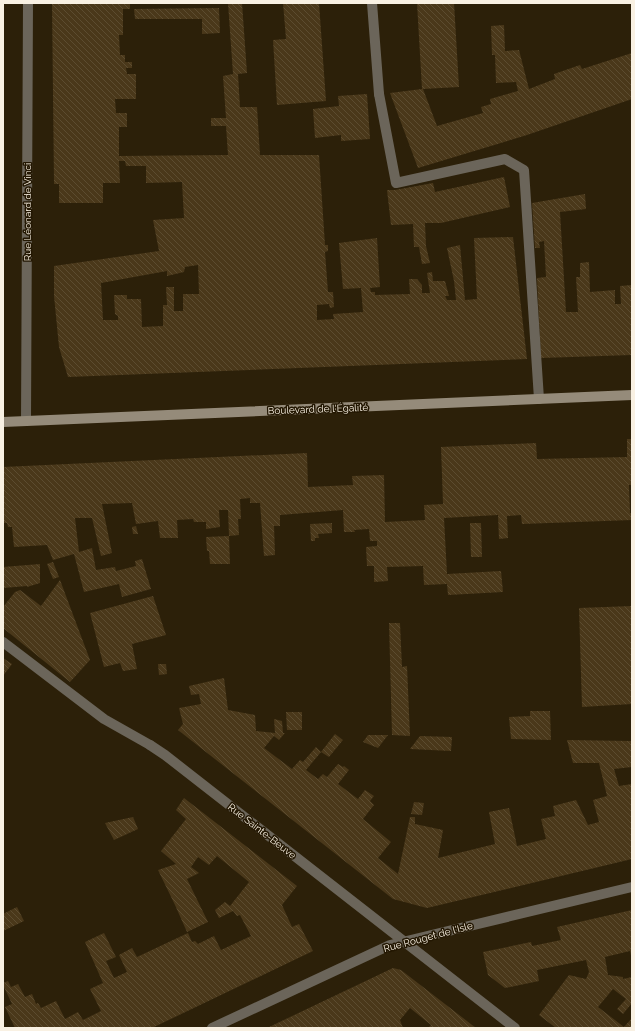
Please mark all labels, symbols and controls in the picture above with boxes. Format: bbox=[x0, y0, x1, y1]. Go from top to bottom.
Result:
street label: Rue Léonard de Vinci bbox=[22, 163, 33, 261]
street label: Boulevard de l'Égalité bbox=[268, 402, 369, 416]
street label: Rue Sainte-Beuve bbox=[226, 801, 298, 861]
street label: Rue Rouget de l'Isle bbox=[382, 920, 474, 954]

